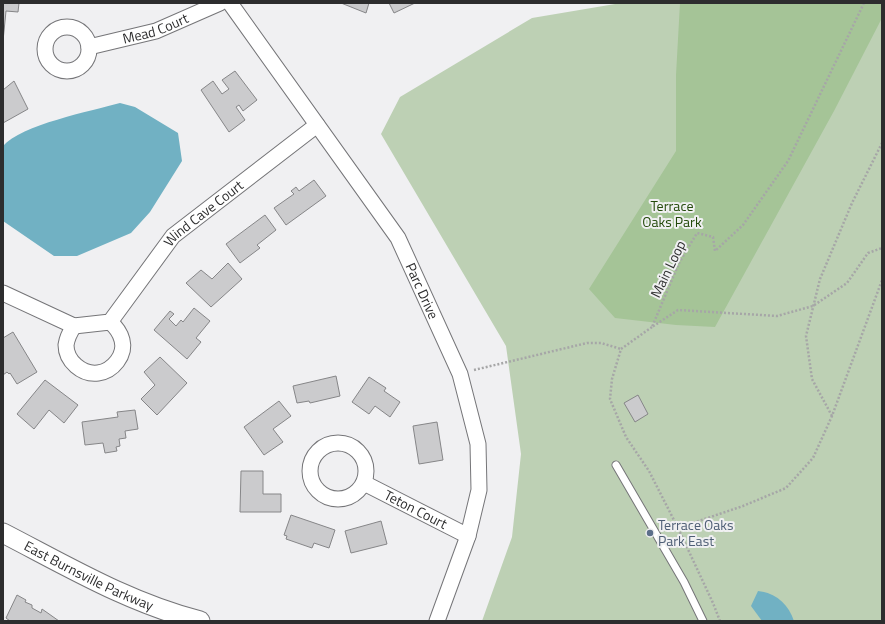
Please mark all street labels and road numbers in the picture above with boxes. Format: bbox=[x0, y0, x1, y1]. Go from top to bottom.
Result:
street label: Mead Court bbox=[120, 7, 192, 49]
street label: Wind Cave Court bbox=[158, 175, 248, 250]
street label: Main Loop bbox=[645, 237, 690, 301]
street label: Parc Drive bbox=[401, 259, 445, 322]
street label: Teton Court bbox=[381, 484, 451, 534]
street label: East Burnsville Parkway bbox=[21, 535, 157, 616]

